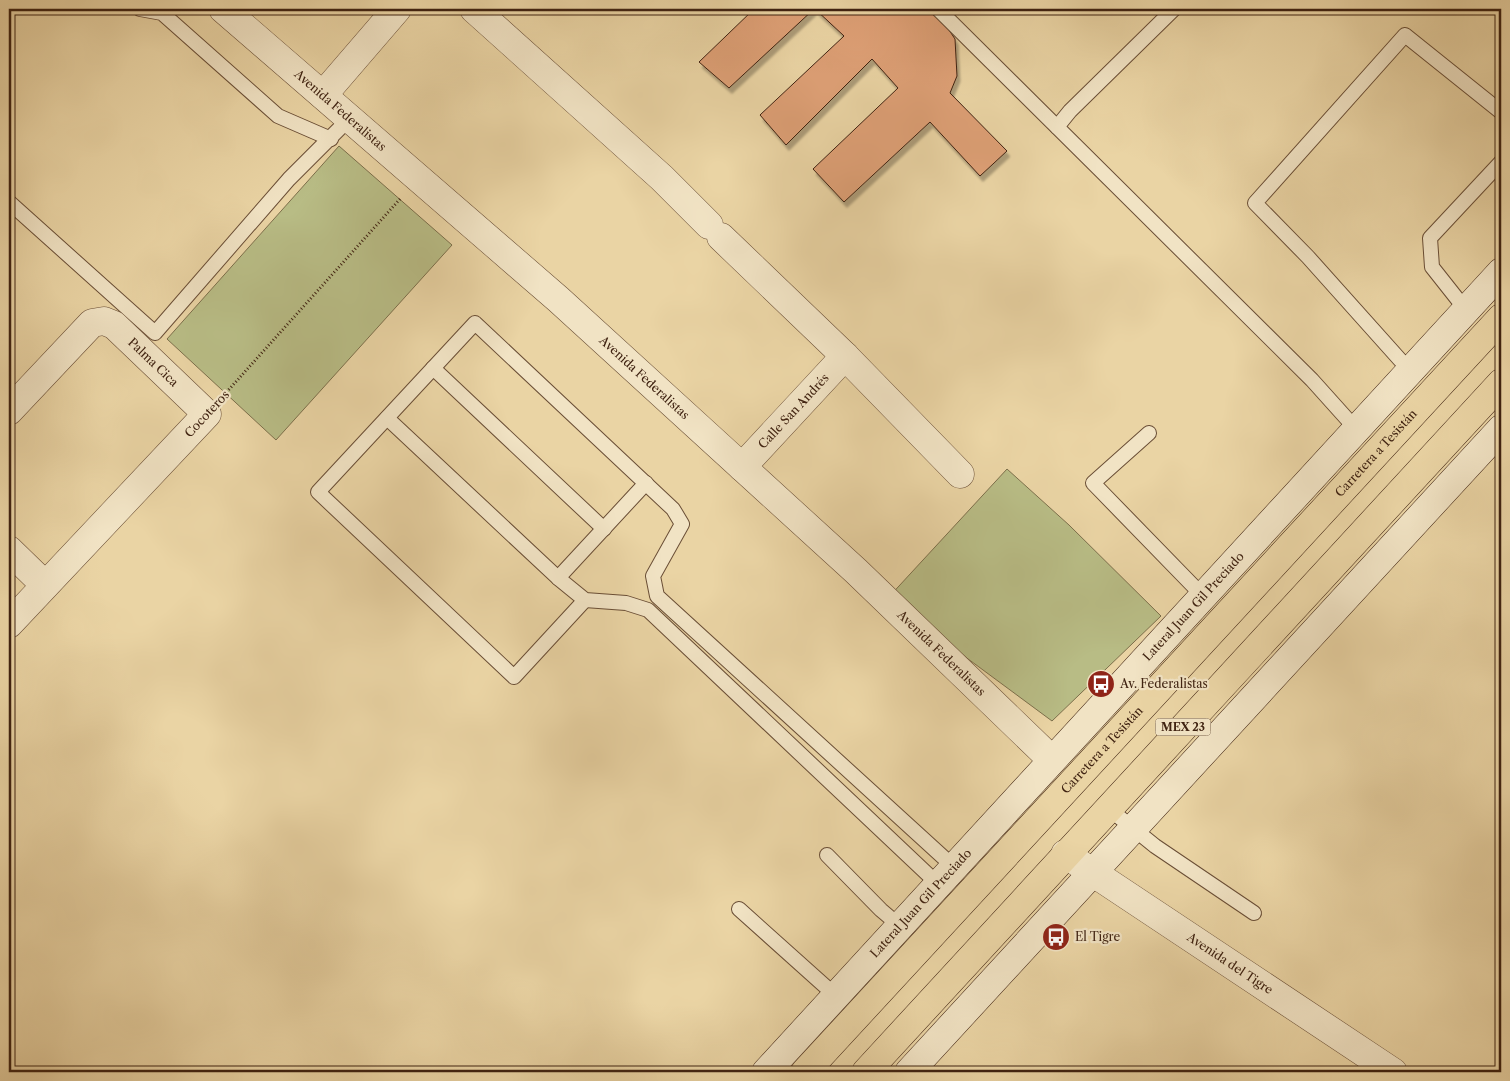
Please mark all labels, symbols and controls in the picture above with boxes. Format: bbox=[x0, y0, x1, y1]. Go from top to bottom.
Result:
street label: Avenida Federalistas bbox=[291, 66, 389, 154]
street label: Avenida Federalistas bbox=[596, 332, 693, 422]
street label: Palma Cica bbox=[125, 335, 182, 390]
street label: Calle San Andrés bbox=[755, 370, 832, 452]
street label: Cocoteros bbox=[181, 387, 232, 440]
street label: Carretera a Tesistán bbox=[1332, 406, 1420, 500]
street label: Lateral Juan Gil Preciado bbox=[1139, 549, 1247, 664]
street label: Avenida Federalistas bbox=[894, 606, 989, 699]
bus stop icon: Av. Federalistas bbox=[1086, 669, 1116, 699]
place label: Av. Federalistas bbox=[1119, 676, 1208, 691]
street label: Carretera a Tesistán bbox=[1058, 703, 1146, 797]
road number: MEX 23 bbox=[1156, 719, 1210, 736]
street label: Lateral Juan Gil Preciado bbox=[867, 845, 974, 961]
bus stop icon: El Tigre bbox=[1041, 922, 1071, 952]
place label: El Tigre bbox=[1075, 929, 1120, 944]
street label: Avenida del Tigre bbox=[1184, 929, 1276, 997]

